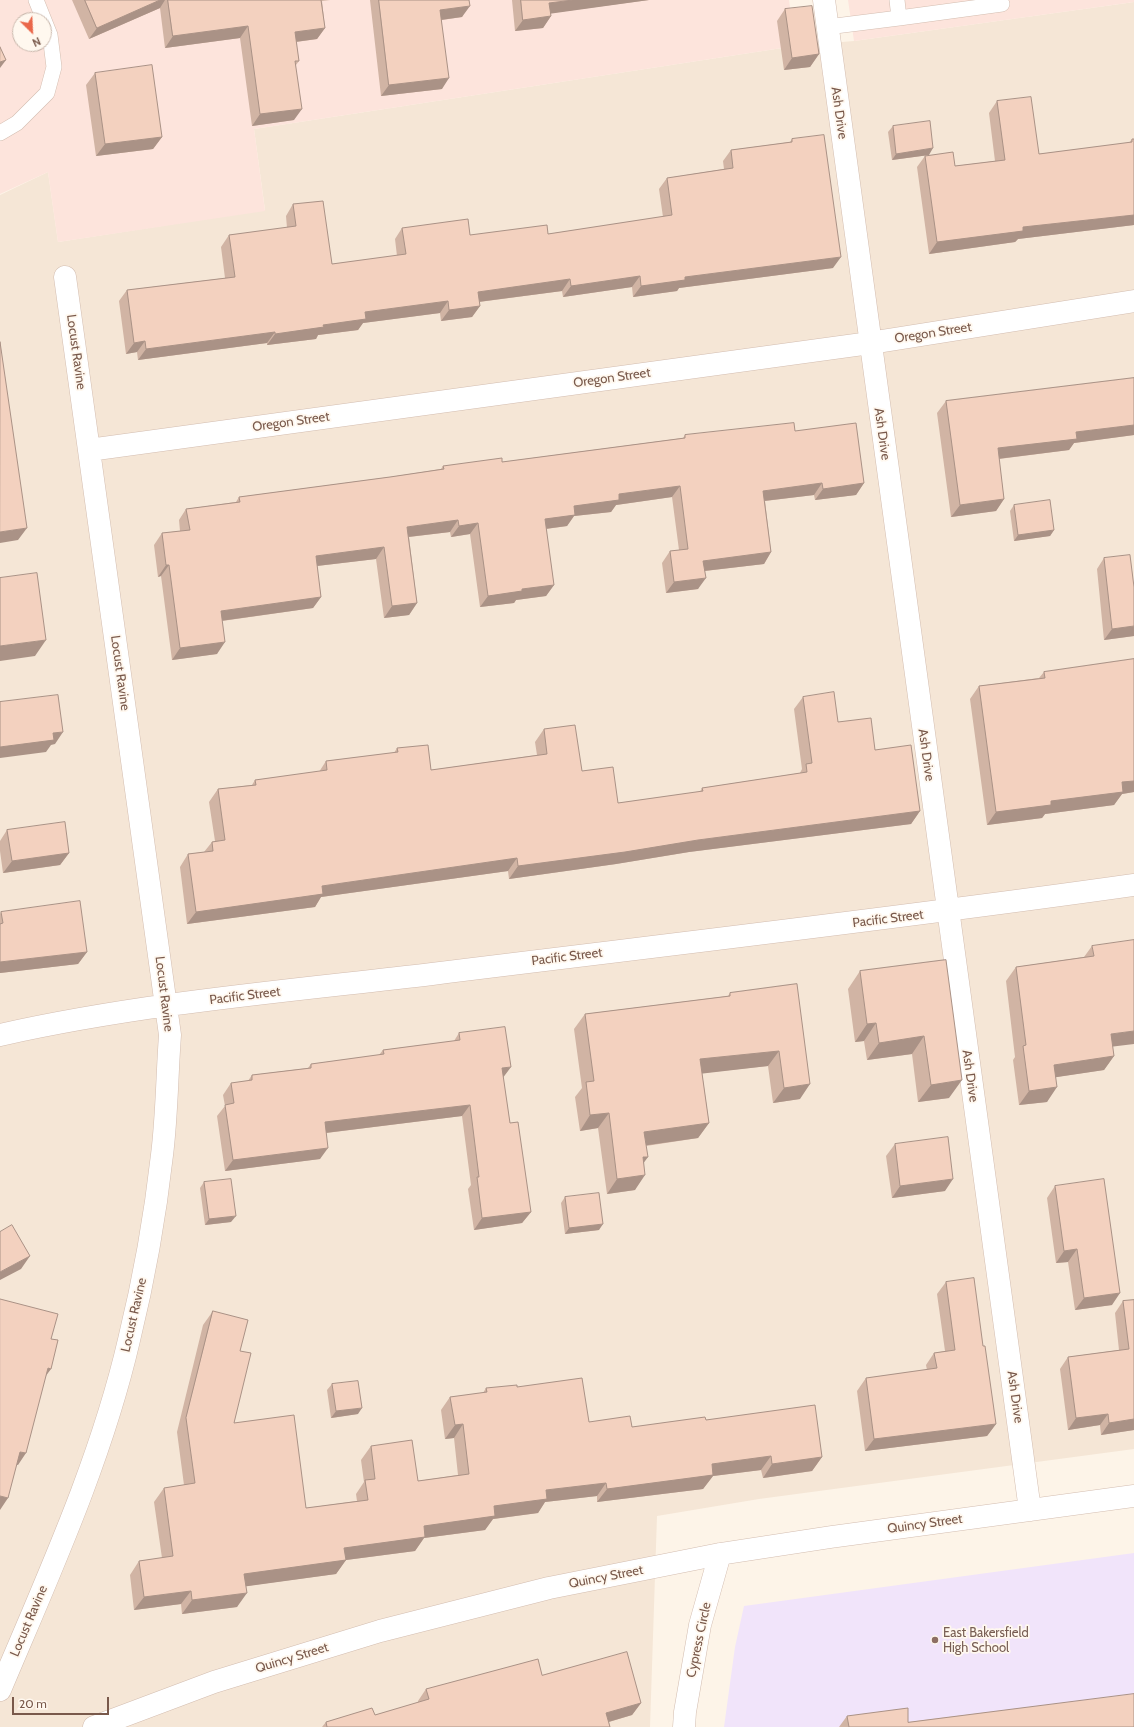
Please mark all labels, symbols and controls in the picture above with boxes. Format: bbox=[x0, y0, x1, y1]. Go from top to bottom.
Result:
north arrow bbox=[12, 12, 52, 52]
text: N bbox=[30, 34, 43, 50]
street label: Ash Drive bbox=[828, 86, 850, 140]
street label: Locust Ravine bbox=[63, 313, 89, 391]
street label: Oregon Street bbox=[893, 319, 973, 347]
street label: Oregon Street bbox=[572, 365, 652, 391]
street label: Ash Drive bbox=[871, 407, 893, 461]
street label: Oregon Street bbox=[251, 409, 331, 435]
street label: Locust Ravine bbox=[107, 634, 133, 712]
street label: Ash Drive bbox=[915, 728, 937, 782]
street label: Pacific Street bbox=[852, 907, 924, 931]
street label: Pacific Street bbox=[531, 945, 603, 969]
street label: Locust Ravine bbox=[152, 955, 176, 1033]
street label: Pacific Street bbox=[209, 984, 281, 1008]
street label: Ash Drive bbox=[959, 1049, 981, 1103]
street label: Locust Ravine bbox=[118, 1276, 150, 1354]
street label: Ash Drive bbox=[1004, 1370, 1026, 1424]
street label: Quincy Street bbox=[886, 1511, 964, 1537]
street label: Quincy Street bbox=[567, 1562, 645, 1592]
street label: Locust Ravine bbox=[7, 1583, 51, 1659]
street label: Cypress Circle bbox=[683, 1601, 715, 1679]
place label: East Bakersfield High School bbox=[943, 1625, 1029, 1656]
marker: East Bakersfield High School bbox=[930, 1635, 940, 1645]
street label: Quincy Street bbox=[254, 1639, 330, 1677]
scale bar bbox=[14, 1689, 111, 1715]
text: 20 m bbox=[19, 1696, 47, 1711]

